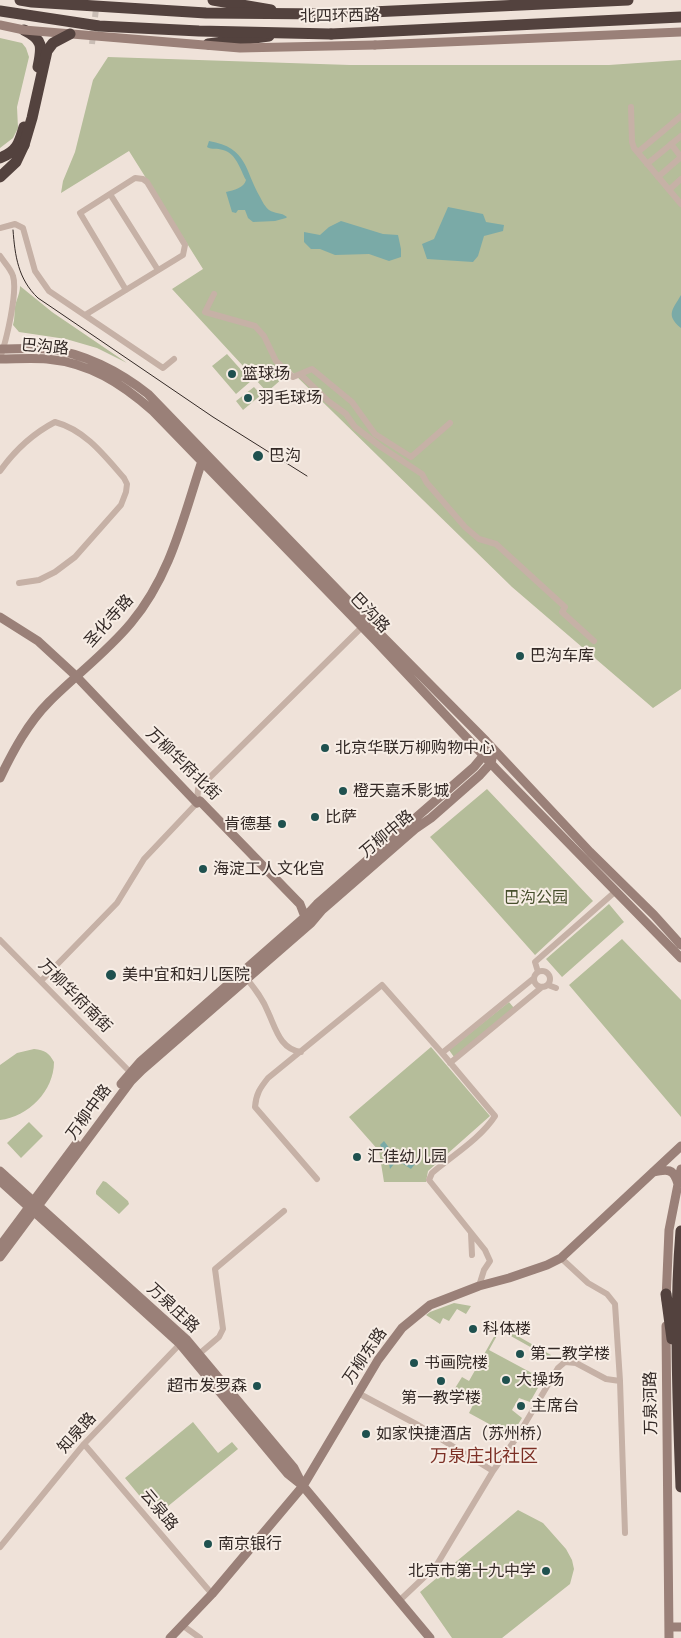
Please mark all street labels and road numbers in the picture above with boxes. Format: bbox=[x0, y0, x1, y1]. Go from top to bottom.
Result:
street label: 北四环西路 bbox=[300, 6, 380, 26]
street label: 巴沟路 bbox=[20, 335, 70, 359]
street label: 巴沟路 bbox=[346, 589, 394, 637]
street label: 圣化寺路 bbox=[80, 591, 138, 651]
street label: 万柳华府北街 bbox=[142, 724, 224, 804]
street label: 万柳中路 bbox=[356, 806, 418, 862]
street label: 万柳华府南街 bbox=[34, 955, 116, 1037]
street label: 万柳中路 bbox=[62, 1080, 116, 1144]
street label: 万泉庄路 bbox=[143, 1279, 203, 1337]
street label: 万柳东路 bbox=[339, 1324, 391, 1388]
street label: 万泉河路 bbox=[641, 1371, 661, 1435]
street label: 知泉路 bbox=[54, 1409, 100, 1457]
street label: 云泉路 bbox=[136, 1485, 182, 1535]

